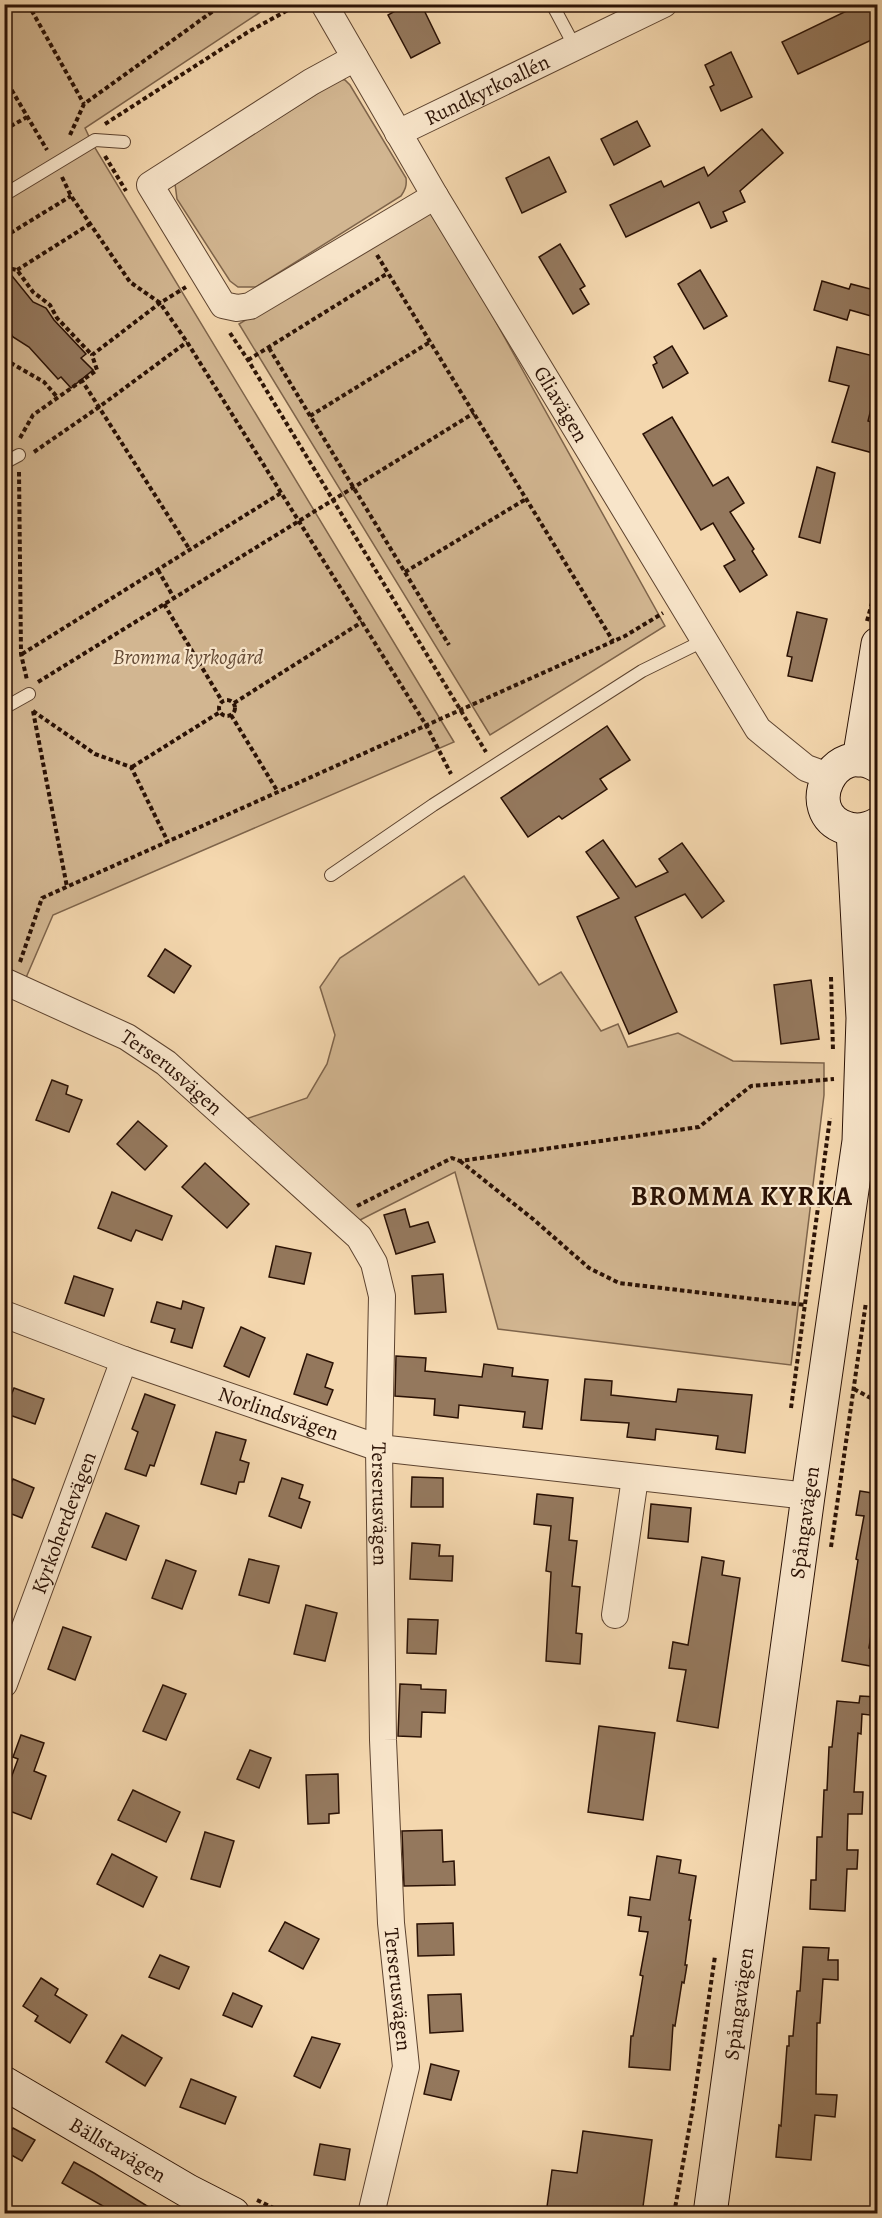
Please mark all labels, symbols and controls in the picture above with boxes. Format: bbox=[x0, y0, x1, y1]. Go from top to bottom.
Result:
street label: Rundkyrkoallén bbox=[420, 48, 554, 132]
street label: Gliavägen bbox=[527, 361, 595, 447]
park label: Bromma kyrkogård bbox=[113, 643, 264, 671]
street label: Terserusvägen bbox=[115, 1023, 229, 1122]
district label: BROMMA KYRKA bbox=[631, 1178, 853, 1214]
street label: Norlindsvägen bbox=[215, 1380, 343, 1447]
street label: Terserusvägen bbox=[365, 1442, 395, 1566]
street label: Kyrkoherdevägen bbox=[25, 1448, 103, 1598]
street label: Spångavägen bbox=[783, 1464, 826, 1581]
street label: Terserusvägen bbox=[378, 1927, 418, 2053]
street label: Spångavägen bbox=[717, 1946, 760, 2062]
street label: Bällstavägen bbox=[64, 2110, 171, 2189]

